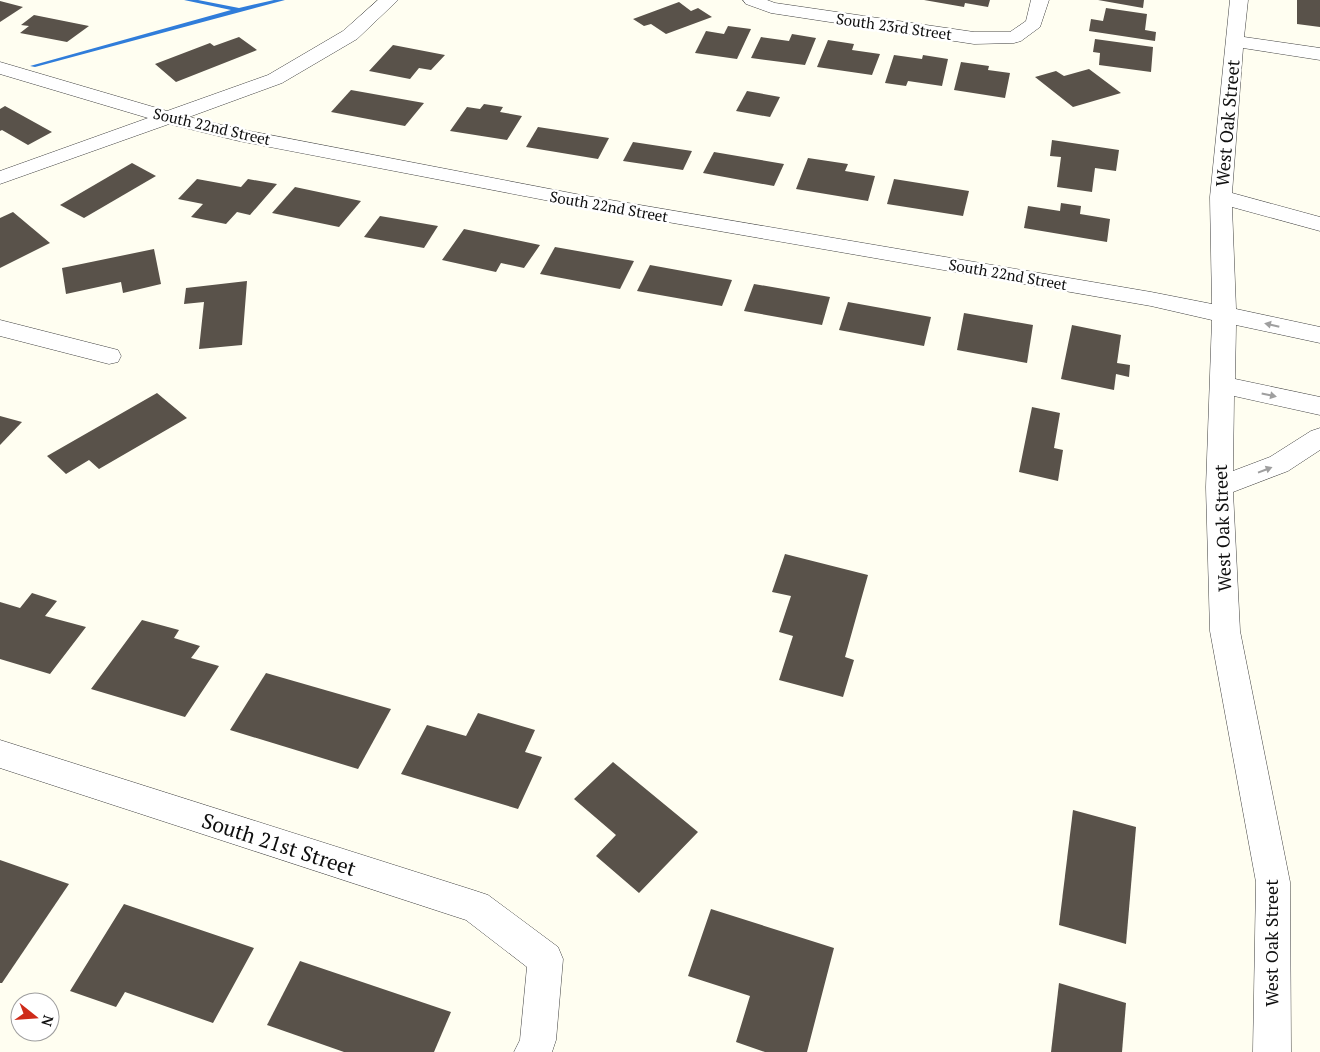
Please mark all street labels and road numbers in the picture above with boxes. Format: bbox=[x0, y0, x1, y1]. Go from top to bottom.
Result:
street label: South 23rd Street bbox=[835, 8, 954, 44]
street label: West Oak Street bbox=[1209, 58, 1245, 188]
street label: South 22nd Street bbox=[151, 103, 273, 149]
street label: South 22nd Street bbox=[548, 186, 670, 226]
street label: South 22nd Street bbox=[947, 254, 1069, 294]
street label: West Oak Street bbox=[1208, 463, 1236, 592]
street label: South 21st Street bbox=[198, 806, 360, 882]
street label: West Oak Street bbox=[1259, 879, 1283, 1007]

